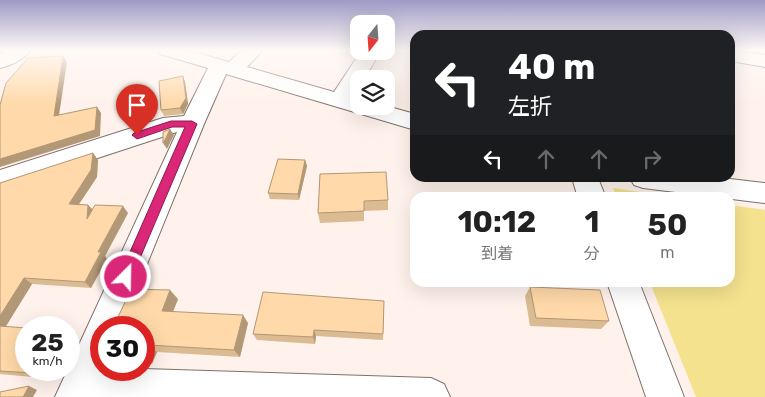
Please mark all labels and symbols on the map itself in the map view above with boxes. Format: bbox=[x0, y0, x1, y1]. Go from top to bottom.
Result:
north arrow bbox=[350, 15, 395, 60]
pin bbox=[116, 84, 158, 135]
position arrow bbox=[99, 250, 151, 302]
speed limit sign: 30 bbox=[90, 316, 155, 381]

